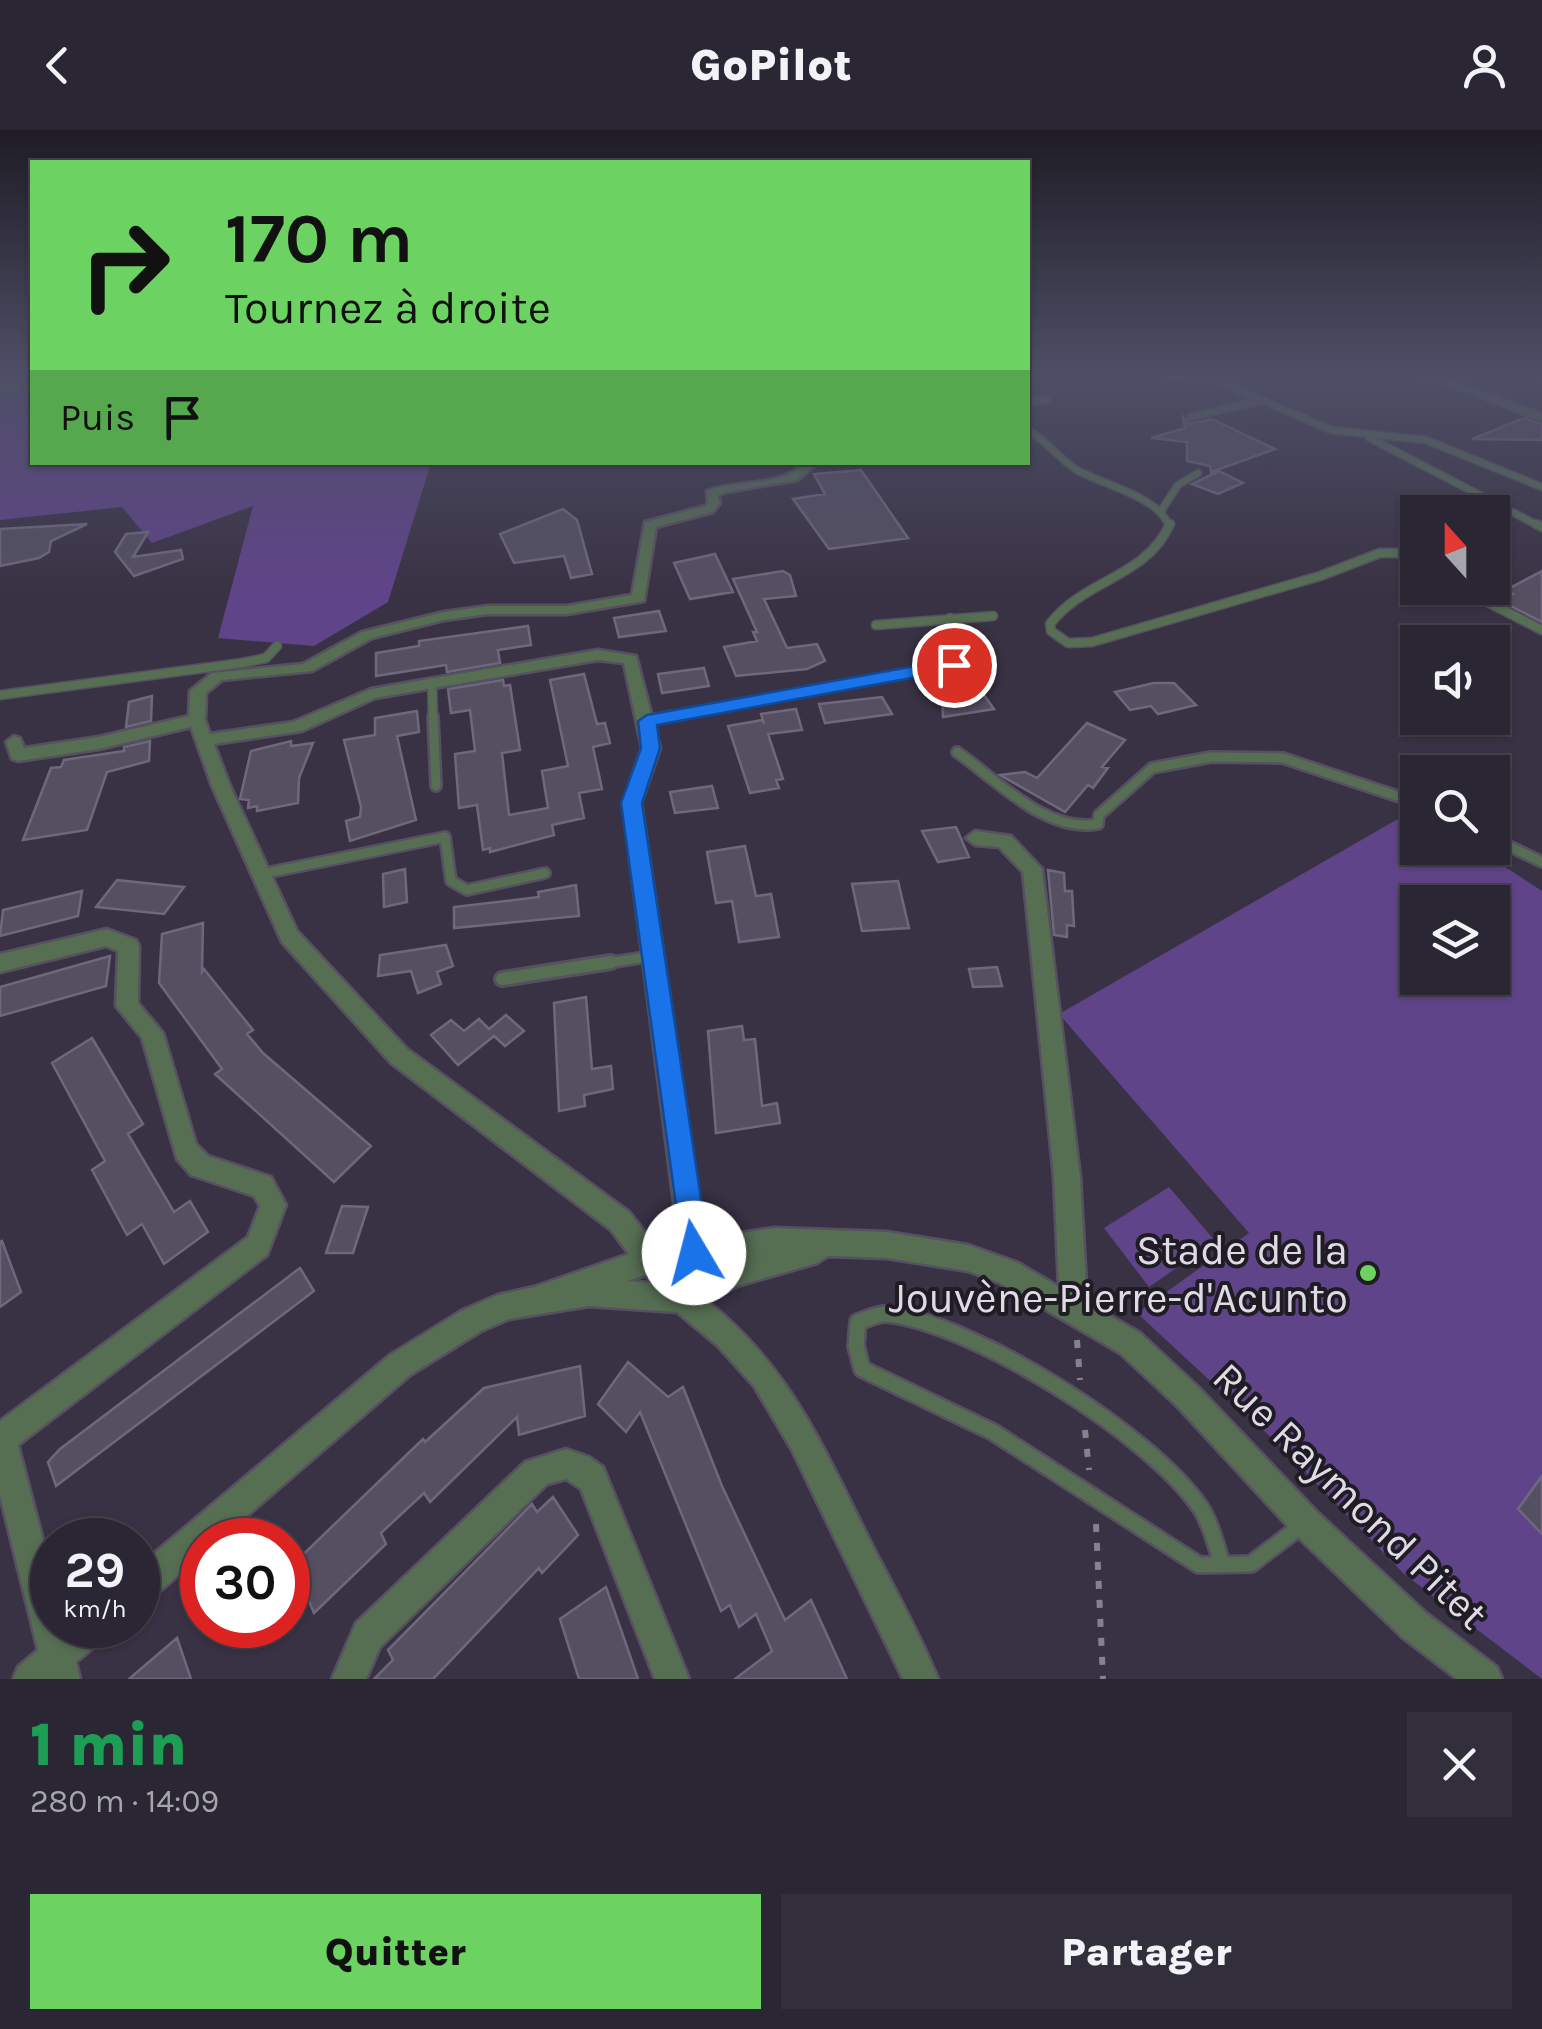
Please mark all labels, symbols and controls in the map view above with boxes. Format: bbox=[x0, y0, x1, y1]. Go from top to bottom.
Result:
icon: back bbox=[30, 38, 85, 93]
icon: person bbox=[1457, 38, 1512, 93]
text: GoPilot bbox=[690, 39, 852, 91]
text: 170 m bbox=[225, 198, 413, 280]
icon: right bbox=[60, 200, 190, 330]
text: Tournez à droite bbox=[225, 282, 551, 334]
icon: arrive bbox=[155, 390, 210, 445]
text: Puis bbox=[60, 395, 135, 440]
north arrow bbox=[1400, 495, 1510, 605]
map controls bbox=[1400, 495, 1510, 995]
pin bbox=[912, 623, 997, 708]
button: sound bbox=[1400, 625, 1510, 735]
icon: arrive bbox=[927, 638, 982, 693]
button: search bbox=[1400, 755, 1510, 865]
button: layers bbox=[1400, 885, 1510, 995]
position arrow bbox=[642, 1201, 746, 1305]
place label: Stade de la Jouvène-Pierre-d'Acunto bbox=[889, 1225, 1348, 1323]
marker: Stade de la Jouvène-Pierre-d'Acunto bbox=[1357, 1262, 1379, 1284]
street label: Rue Raymond Pitet bbox=[1203, 1352, 1498, 1640]
speed limit sign: 30 bbox=[180, 1518, 310, 1648]
text: 29 bbox=[65, 1541, 125, 1600]
text: km/h bbox=[63, 1594, 127, 1623]
text: 1 min bbox=[30, 1710, 187, 1780]
button: close bbox=[1407, 1712, 1512, 1817]
text: 280 m · 14:09 bbox=[30, 1783, 219, 1820]
button: Quitter bbox=[30, 1894, 761, 2009]
button: Partager bbox=[781, 1894, 1512, 2009]

